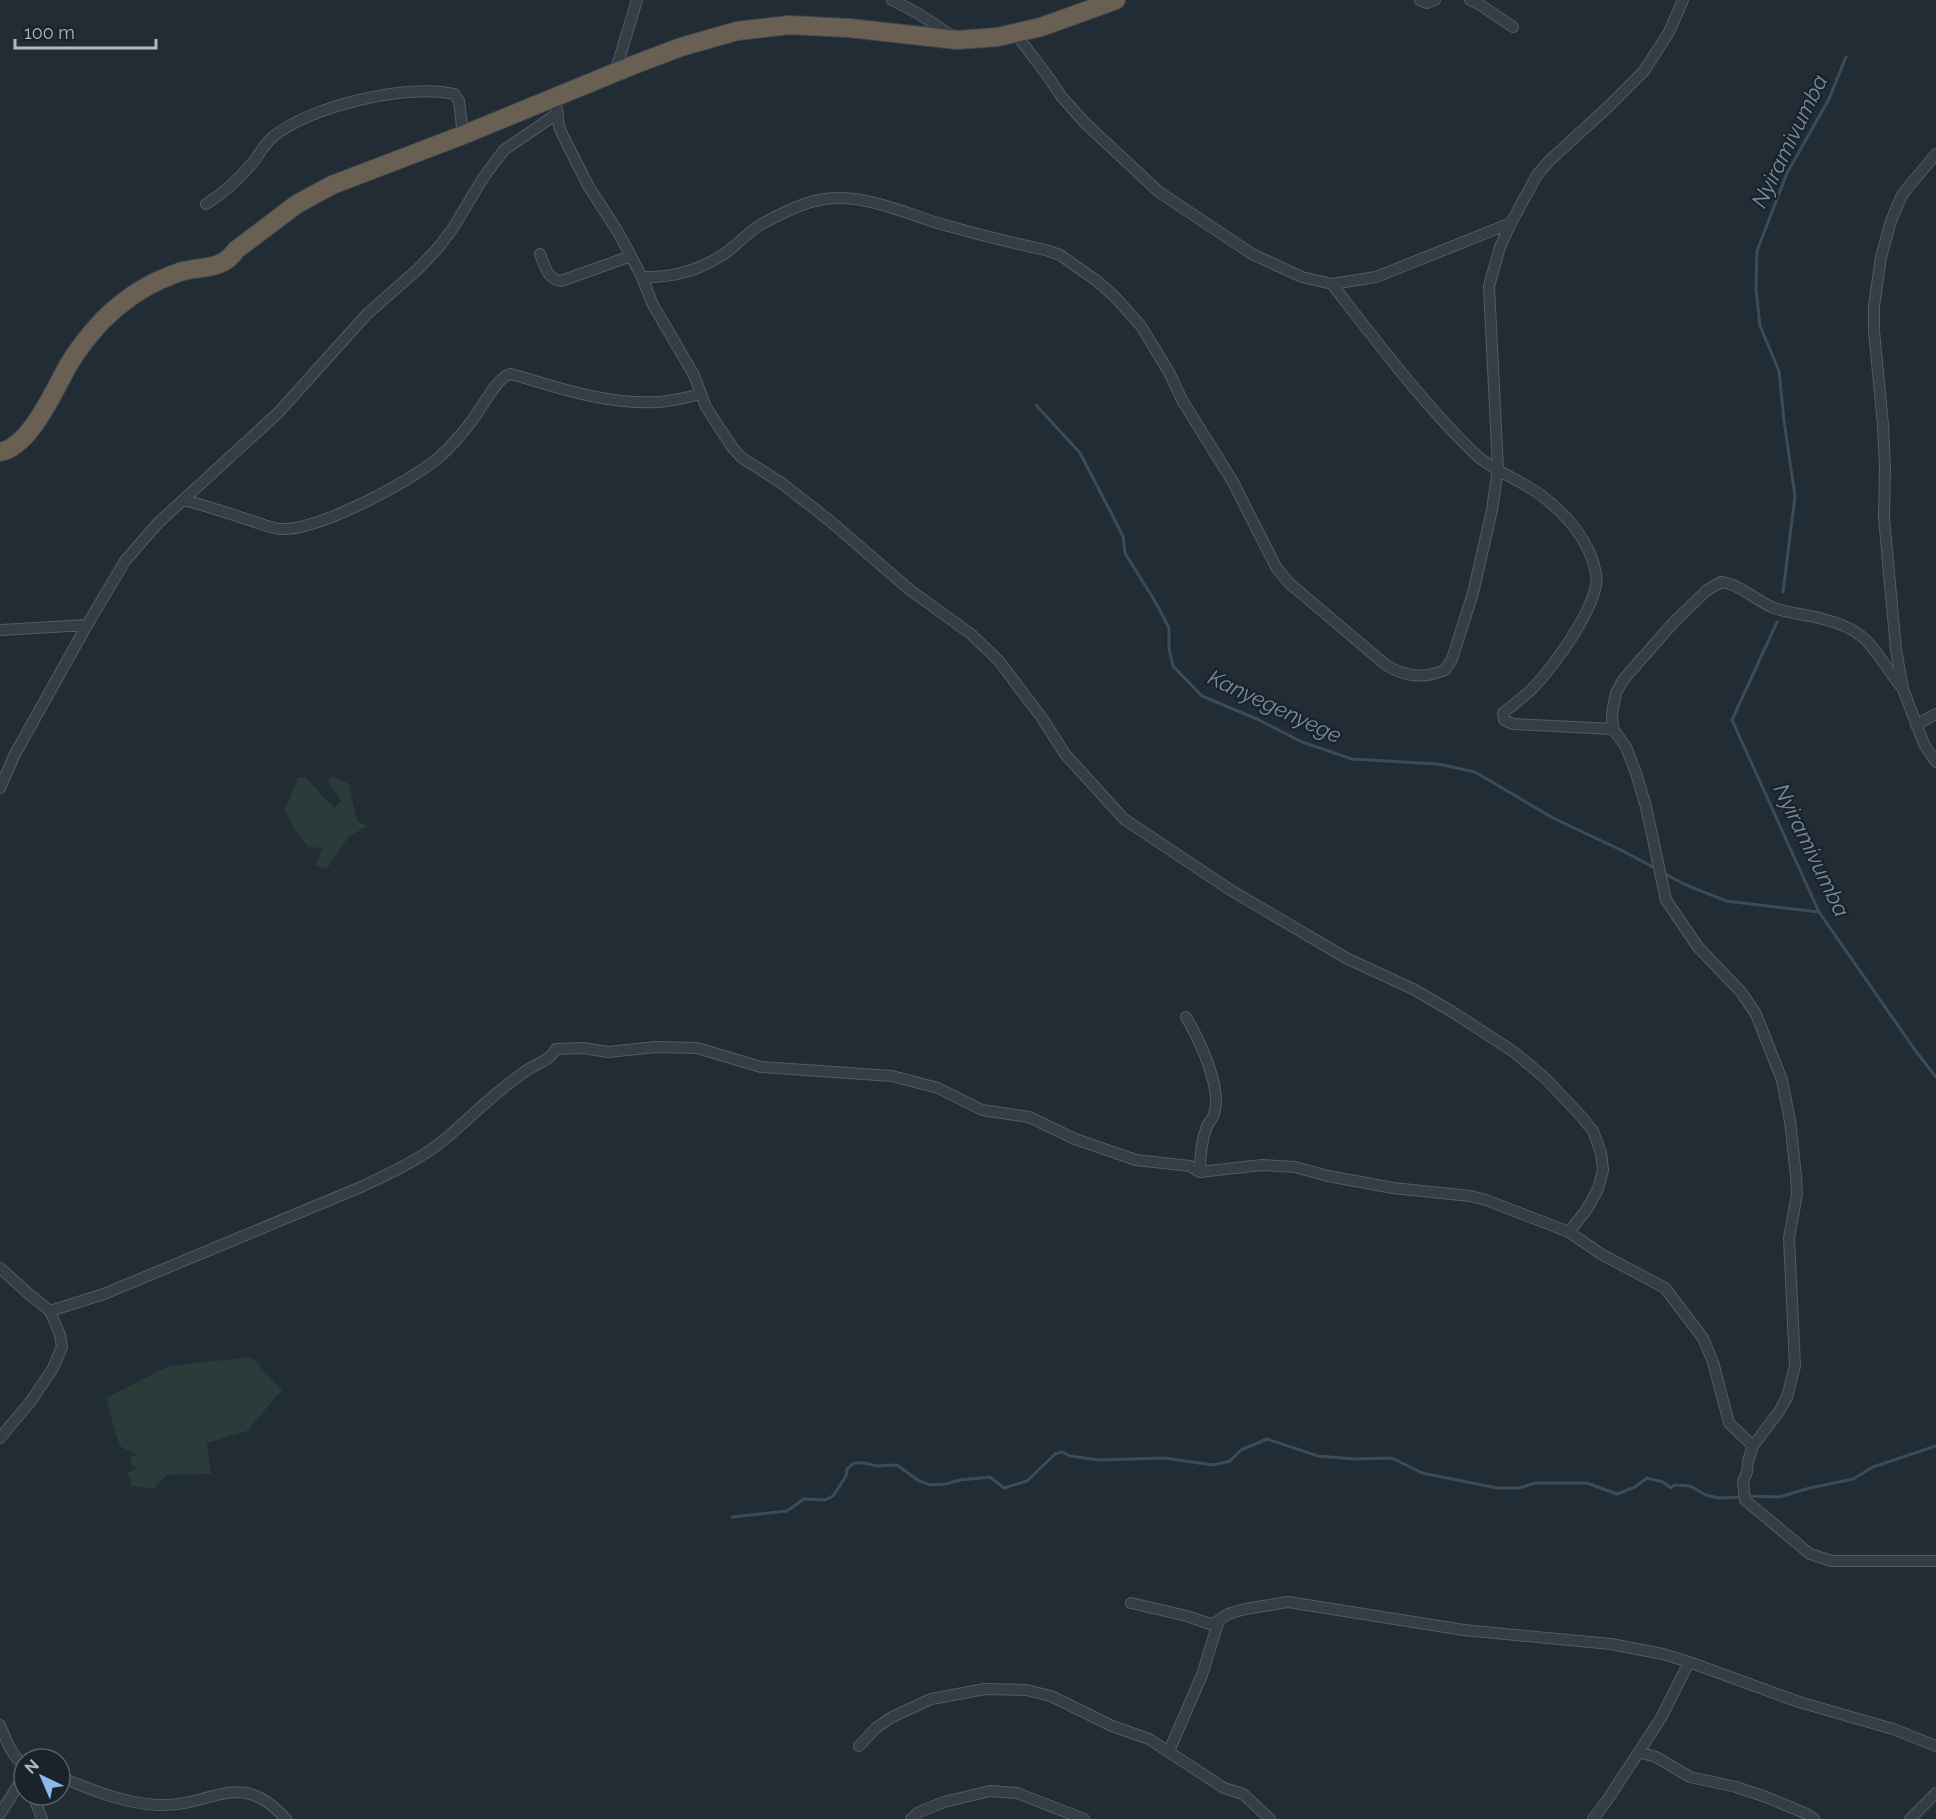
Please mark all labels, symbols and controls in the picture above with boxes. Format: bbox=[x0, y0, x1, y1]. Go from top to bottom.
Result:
scale bar bbox=[15, 12, 156, 50]
text: 100 m bbox=[24, 22, 75, 43]
water label: Nyiramivumba bbox=[1746, 70, 1832, 212]
water label: Kanyegenyege bbox=[1204, 664, 1346, 748]
water label: Nyiramivumba bbox=[1769, 779, 1855, 921]
north arrow bbox=[12, 1747, 72, 1807]
text: N bbox=[21, 1755, 43, 1778]

